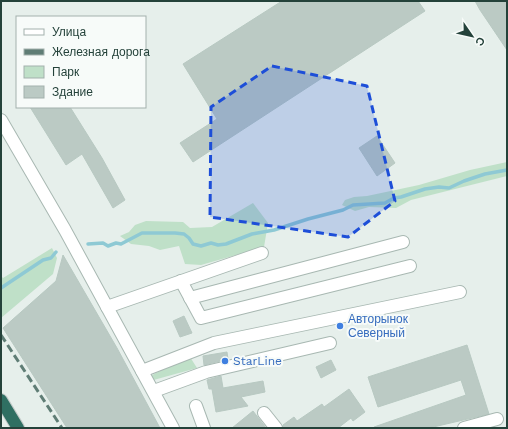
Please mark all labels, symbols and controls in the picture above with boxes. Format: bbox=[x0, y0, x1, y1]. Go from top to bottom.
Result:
legend bbox=[16, 16, 146, 108]
north arrow bbox=[452, 16, 492, 56]
text: Улица bbox=[52, 25, 86, 39]
text: С bbox=[472, 34, 487, 48]
text: Железная дорога bbox=[52, 45, 150, 59]
text: Парк bbox=[52, 65, 80, 79]
text: Здание bbox=[52, 85, 93, 99]
place label: Авторынок Северный bbox=[348, 312, 409, 340]
marker: Авторынок Северный bbox=[335, 321, 345, 331]
place label: StarLine bbox=[233, 354, 282, 368]
marker: StarLine bbox=[220, 356, 230, 366]

